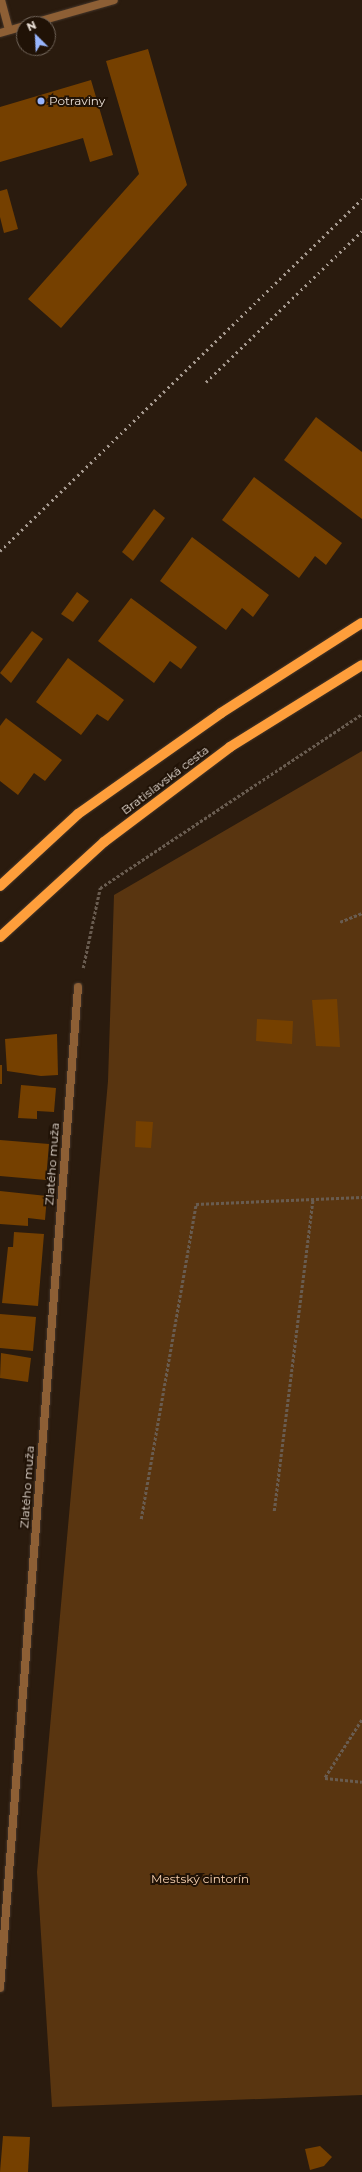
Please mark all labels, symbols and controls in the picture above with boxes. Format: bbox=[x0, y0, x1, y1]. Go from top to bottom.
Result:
north arrow bbox=[16, 16, 56, 56]
text: N bbox=[25, 18, 38, 34]
place label: Potraviny bbox=[49, 94, 105, 108]
marker: Potraviny bbox=[36, 96, 46, 106]
street label: Bratislavská cesta bbox=[118, 742, 212, 818]
street label: Zlatého muža bbox=[42, 1122, 62, 1206]
street label: Zlatého muža bbox=[17, 1445, 37, 1529]
park label: Mestský cintorín bbox=[151, 1872, 249, 1886]

